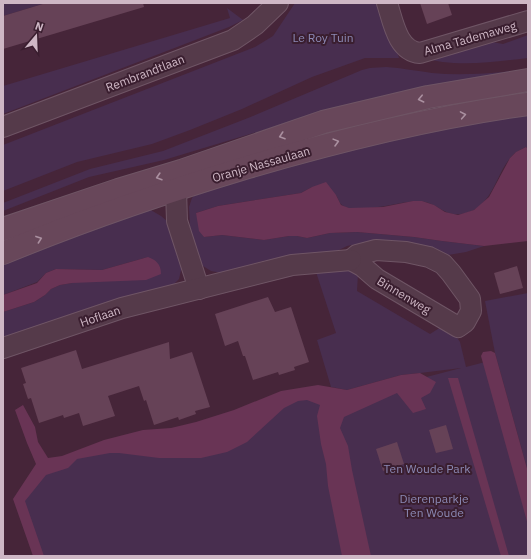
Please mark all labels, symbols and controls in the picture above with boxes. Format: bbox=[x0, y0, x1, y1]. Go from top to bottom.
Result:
north arrow bbox=[16, 16, 56, 56]
street label: Alma Tademaweg bbox=[422, 17, 519, 58]
text: N bbox=[33, 19, 45, 34]
park label: Le Roy Tuin bbox=[292, 30, 354, 45]
street label: Rembrandtlaan bbox=[103, 51, 187, 95]
one-way arrow bbox=[418, 94, 425, 103]
one-way arrow bbox=[460, 111, 466, 119]
one-way arrow bbox=[278, 131, 285, 140]
one-way arrow bbox=[333, 139, 339, 147]
street label: Oranje Nassaulaan bbox=[210, 143, 312, 185]
one-way arrow bbox=[155, 172, 162, 181]
one-way arrow bbox=[36, 235, 43, 243]
street label: Binnenweg bbox=[374, 273, 434, 317]
street label: Hoflaan bbox=[78, 302, 122, 330]
park label: Ten Woude Park bbox=[383, 461, 471, 476]
park label: Dierenparkje Ten Woude bbox=[399, 491, 469, 520]

